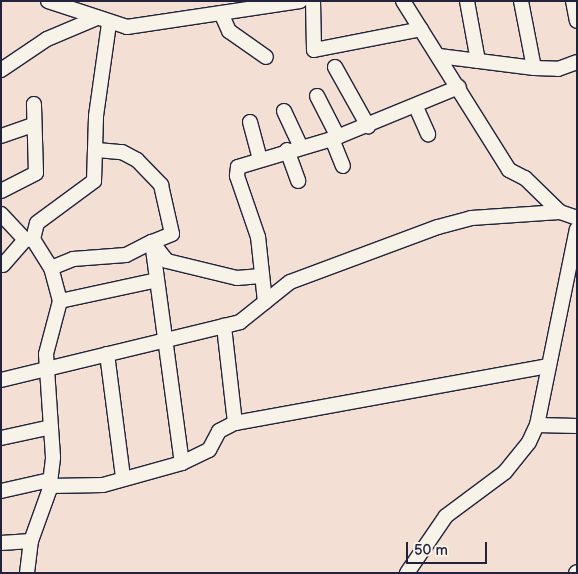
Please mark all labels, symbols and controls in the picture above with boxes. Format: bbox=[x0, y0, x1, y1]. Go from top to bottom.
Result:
scale bar bbox=[408, 532, 489, 564]
text: 50 m bbox=[414, 541, 448, 560]

